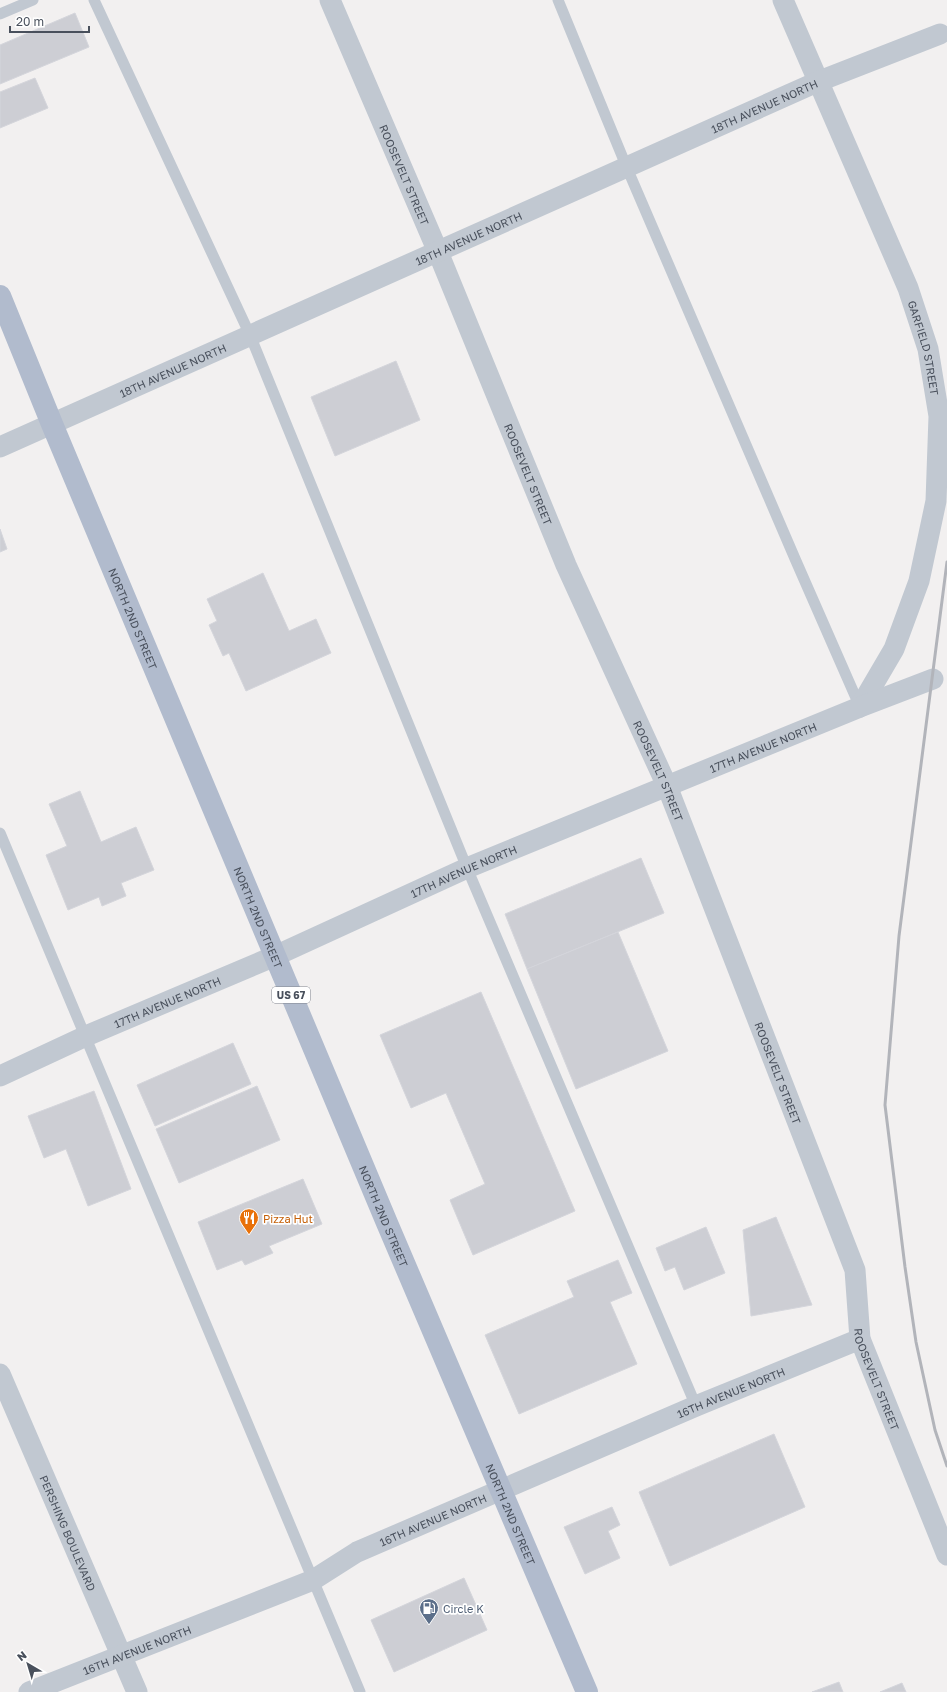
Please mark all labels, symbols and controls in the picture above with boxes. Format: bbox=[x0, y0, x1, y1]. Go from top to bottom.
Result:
scale bar bbox=[10, 8, 89, 34]
text: 20 m bbox=[16, 14, 44, 29]
street label: 18TH AVENUE NORTH bbox=[709, 76, 820, 135]
street label: ROOSEVELT STREET bbox=[378, 122, 432, 227]
street label: 18TH AVENUE NORTH bbox=[413, 208, 524, 267]
street label: GARFIELD STREET bbox=[906, 299, 942, 396]
street label: 18TH AVENUE NORTH bbox=[117, 340, 228, 399]
street label: ROOSEVELT STREET bbox=[502, 421, 555, 527]
street label: NORTH 2ND STREET bbox=[107, 566, 161, 671]
street label: ROOSEVELT STREET bbox=[631, 718, 686, 823]
street label: 17TH AVENUE NORTH bbox=[707, 719, 818, 775]
street label: 17TH AVENUE NORTH bbox=[408, 842, 519, 900]
street label: NORTH 2ND STREET bbox=[232, 865, 286, 970]
street label: 17TH AVENUE NORTH bbox=[112, 973, 222, 1030]
road number: US 67 bbox=[272, 987, 310, 1003]
street label: ROOSEVELT STREET bbox=[753, 1020, 804, 1126]
street label: NORTH 2ND STREET bbox=[357, 1163, 411, 1269]
restaurant icon: Pizza Hut bbox=[238, 1207, 260, 1235]
place label: Pizza Hut bbox=[263, 1212, 313, 1225]
street label: ROOSEVELT STREET bbox=[853, 1328, 902, 1432]
street label: 16TH AVENUE NORTH bbox=[675, 1364, 787, 1420]
street label: NORTH 2ND STREET bbox=[484, 1462, 538, 1567]
street label: PERSHING BOULEVARD bbox=[38, 1473, 99, 1593]
street label: 16TH AVENUE NORTH bbox=[377, 1491, 488, 1548]
fuel station icon: Circle K bbox=[418, 1597, 440, 1625]
place label: Circle K bbox=[443, 1602, 484, 1615]
street label: 16TH AVENUE NORTH bbox=[81, 1622, 193, 1677]
north arrow bbox=[8, 1644, 48, 1684]
text: N bbox=[14, 1648, 29, 1663]

